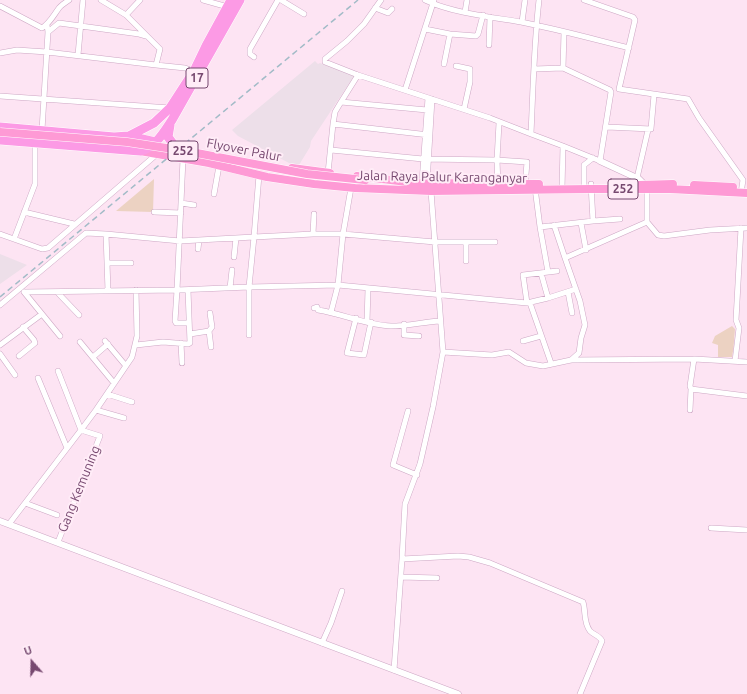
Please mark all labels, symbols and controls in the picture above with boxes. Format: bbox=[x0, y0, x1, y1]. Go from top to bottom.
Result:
road number: 17 bbox=[186, 68, 208, 88]
street label: Flyover Palur bbox=[205, 135, 283, 165]
road number: 252 bbox=[168, 141, 198, 161]
street label: Jalan Raya Palur Karanganyar bbox=[357, 168, 527, 186]
road number: 252 bbox=[608, 179, 638, 199]
street label: Gang Kemuning bbox=[54, 443, 104, 535]
north arrow bbox=[12, 642, 52, 682]
text: U bbox=[22, 644, 34, 658]

